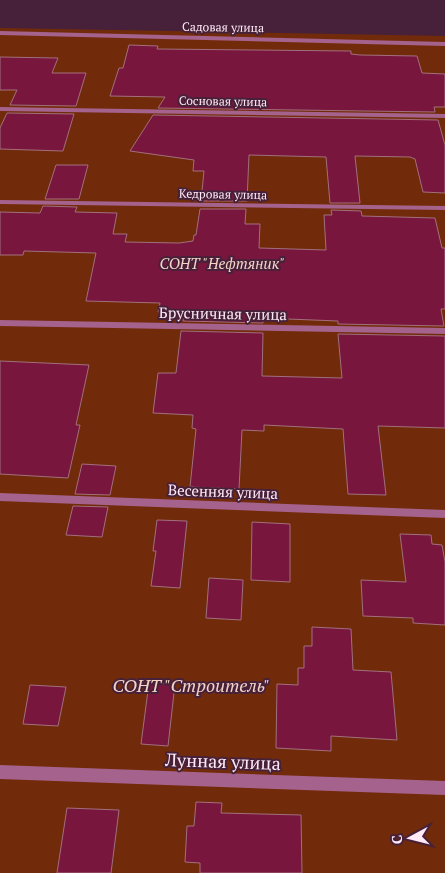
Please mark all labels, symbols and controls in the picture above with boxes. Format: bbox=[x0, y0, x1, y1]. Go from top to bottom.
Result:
street label: Садовая улица bbox=[182, 19, 264, 35]
street label: Сосновая улица bbox=[179, 93, 267, 109]
street label: Кедровая улица bbox=[179, 186, 267, 202]
park label: СОНТ "Нефтяник" bbox=[159, 253, 285, 273]
street label: Брусничная улица bbox=[159, 302, 288, 324]
street label: Весенняя улица bbox=[168, 479, 279, 503]
park label: СОНТ "Строитель" bbox=[113, 673, 269, 697]
street label: Лунная улица bbox=[164, 747, 281, 775]
north arrow bbox=[385, 813, 435, 863]
text: С bbox=[387, 834, 407, 845]

